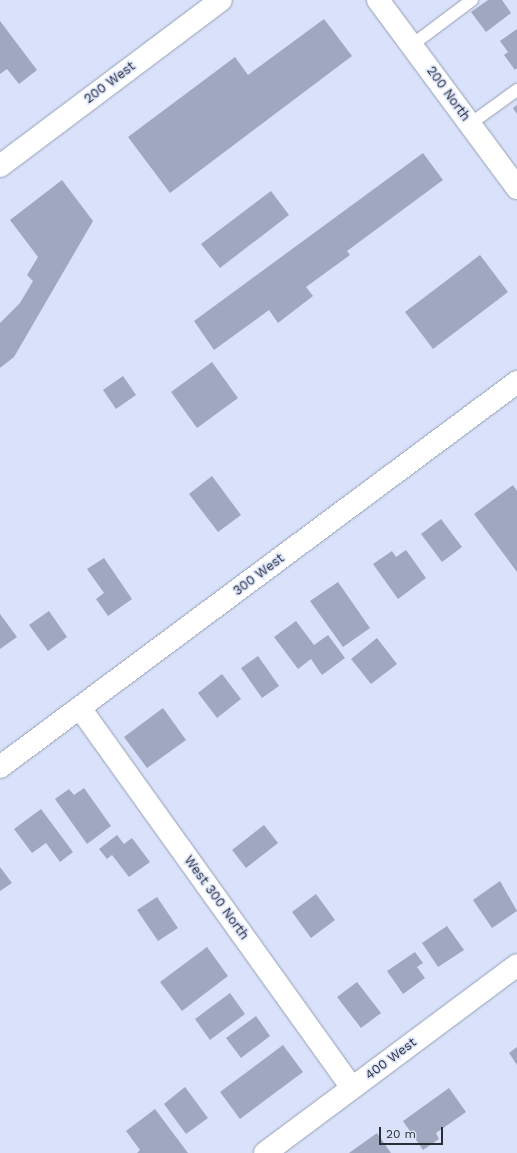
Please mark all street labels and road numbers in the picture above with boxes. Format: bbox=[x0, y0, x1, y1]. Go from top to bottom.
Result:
street label: 200 West bbox=[81, 59, 139, 107]
street label: 200 North bbox=[423, 64, 473, 124]
street label: 300 West bbox=[230, 551, 288, 599]
street label: West 300 North bbox=[180, 853, 252, 943]
street label: 400 West bbox=[362, 1035, 420, 1083]

